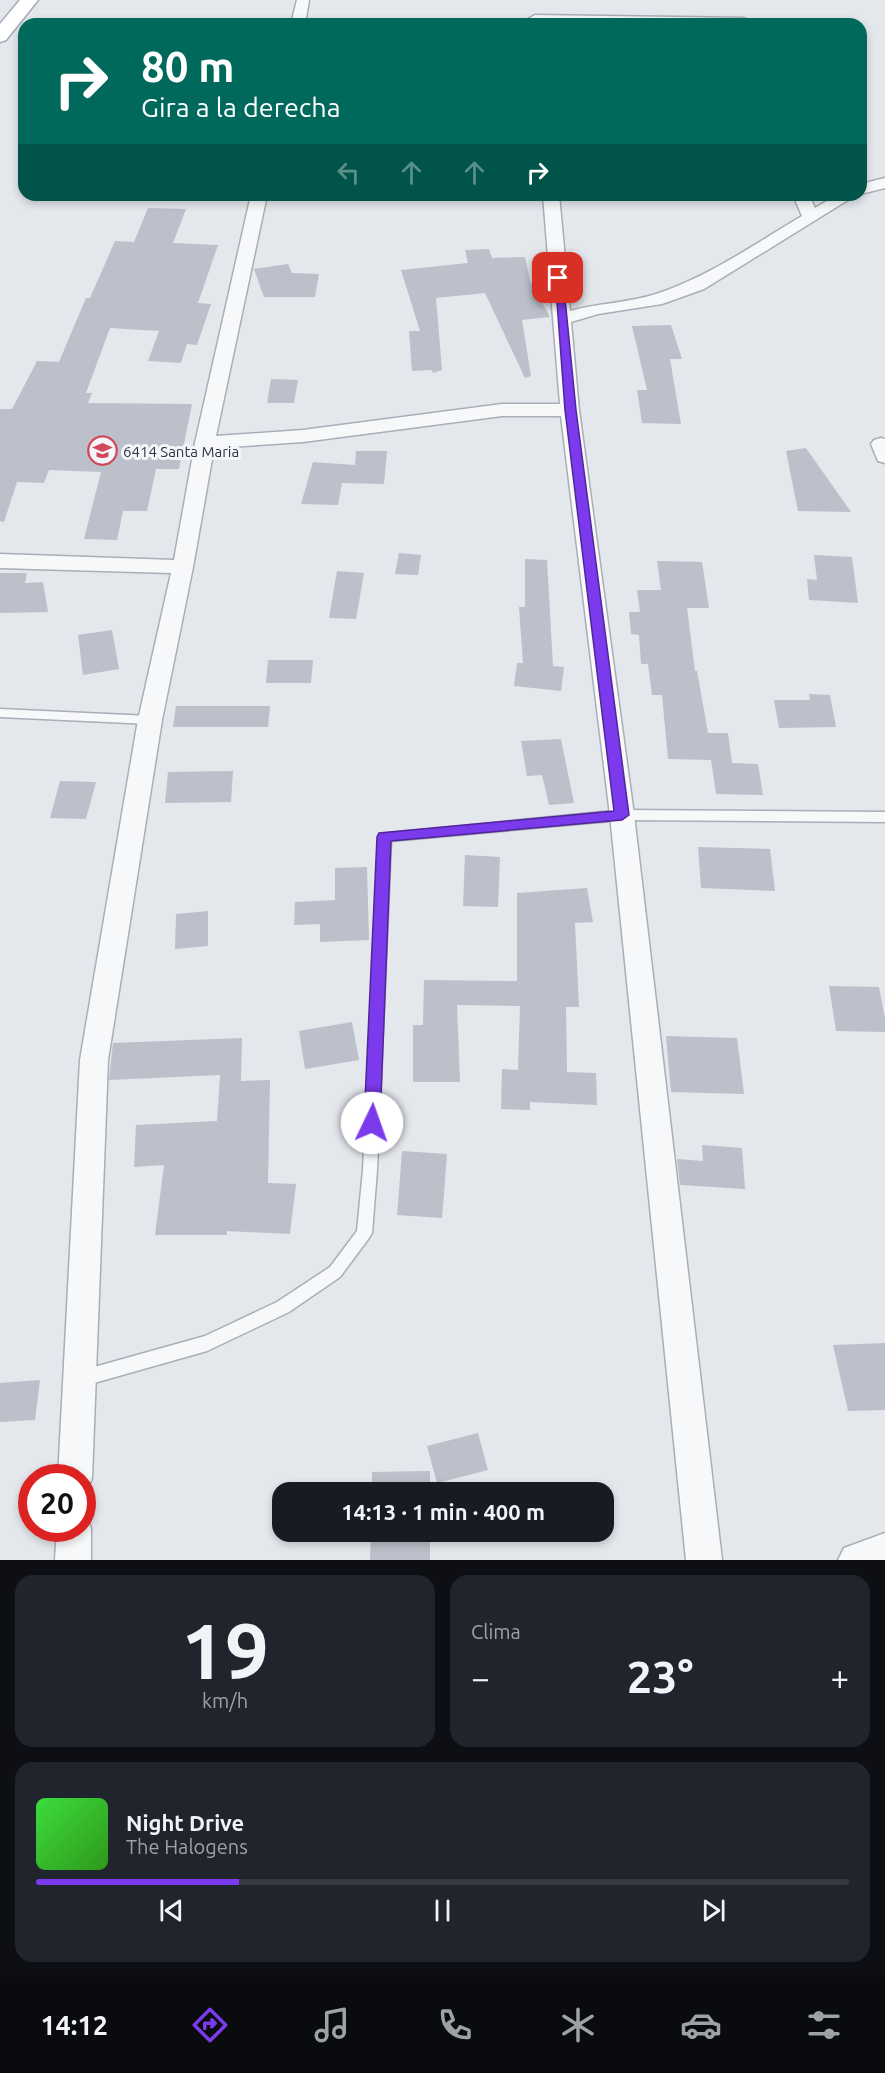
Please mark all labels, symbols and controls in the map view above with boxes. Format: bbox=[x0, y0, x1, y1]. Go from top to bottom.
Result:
icon: right bbox=[42, 42, 120, 120]
text: 80 m bbox=[141, 43, 235, 90]
text: Gira a la derecha bbox=[141, 92, 341, 122]
icon: left bbox=[332, 156, 365, 189]
icon: ahead bbox=[395, 156, 428, 189]
icon: ahead bbox=[458, 156, 491, 189]
icon: right bbox=[521, 156, 554, 189]
pin bbox=[532, 252, 583, 303]
icon: arrive bbox=[541, 261, 574, 294]
school or university icon: 6414 Santa Maria bbox=[86, 435, 118, 467]
place label: 6414 Santa Maria bbox=[123, 443, 239, 460]
position arrow bbox=[340, 1091, 404, 1155]
speed limit sign: 20 bbox=[18, 1464, 96, 1542]
text: 14:13 · 1 min · 400 m bbox=[341, 1499, 545, 1524]
text: 19 bbox=[181, 1606, 269, 1694]
text: Clima bbox=[471, 1620, 521, 1643]
text: 23° bbox=[627, 1651, 693, 1702]
text: − bbox=[471, 1659, 490, 1696]
text: + bbox=[830, 1659, 849, 1696]
text: km/h bbox=[202, 1689, 248, 1712]
text: Night Drive bbox=[126, 1810, 244, 1835]
text: The Halogens bbox=[126, 1835, 248, 1858]
icon: previous bbox=[155, 1894, 188, 1927]
icon: pause bbox=[426, 1894, 459, 1927]
icon: next bbox=[697, 1894, 730, 1927]
icon: directions bbox=[189, 2004, 231, 2046]
icon: music bbox=[311, 2004, 353, 2046]
icon: phone bbox=[434, 2004, 476, 2046]
icon: climate bbox=[557, 2004, 599, 2046]
icon: car bbox=[680, 2004, 722, 2046]
icon: filters bbox=[803, 2004, 845, 2046]
text: 14:12 bbox=[40, 2010, 108, 2040]

